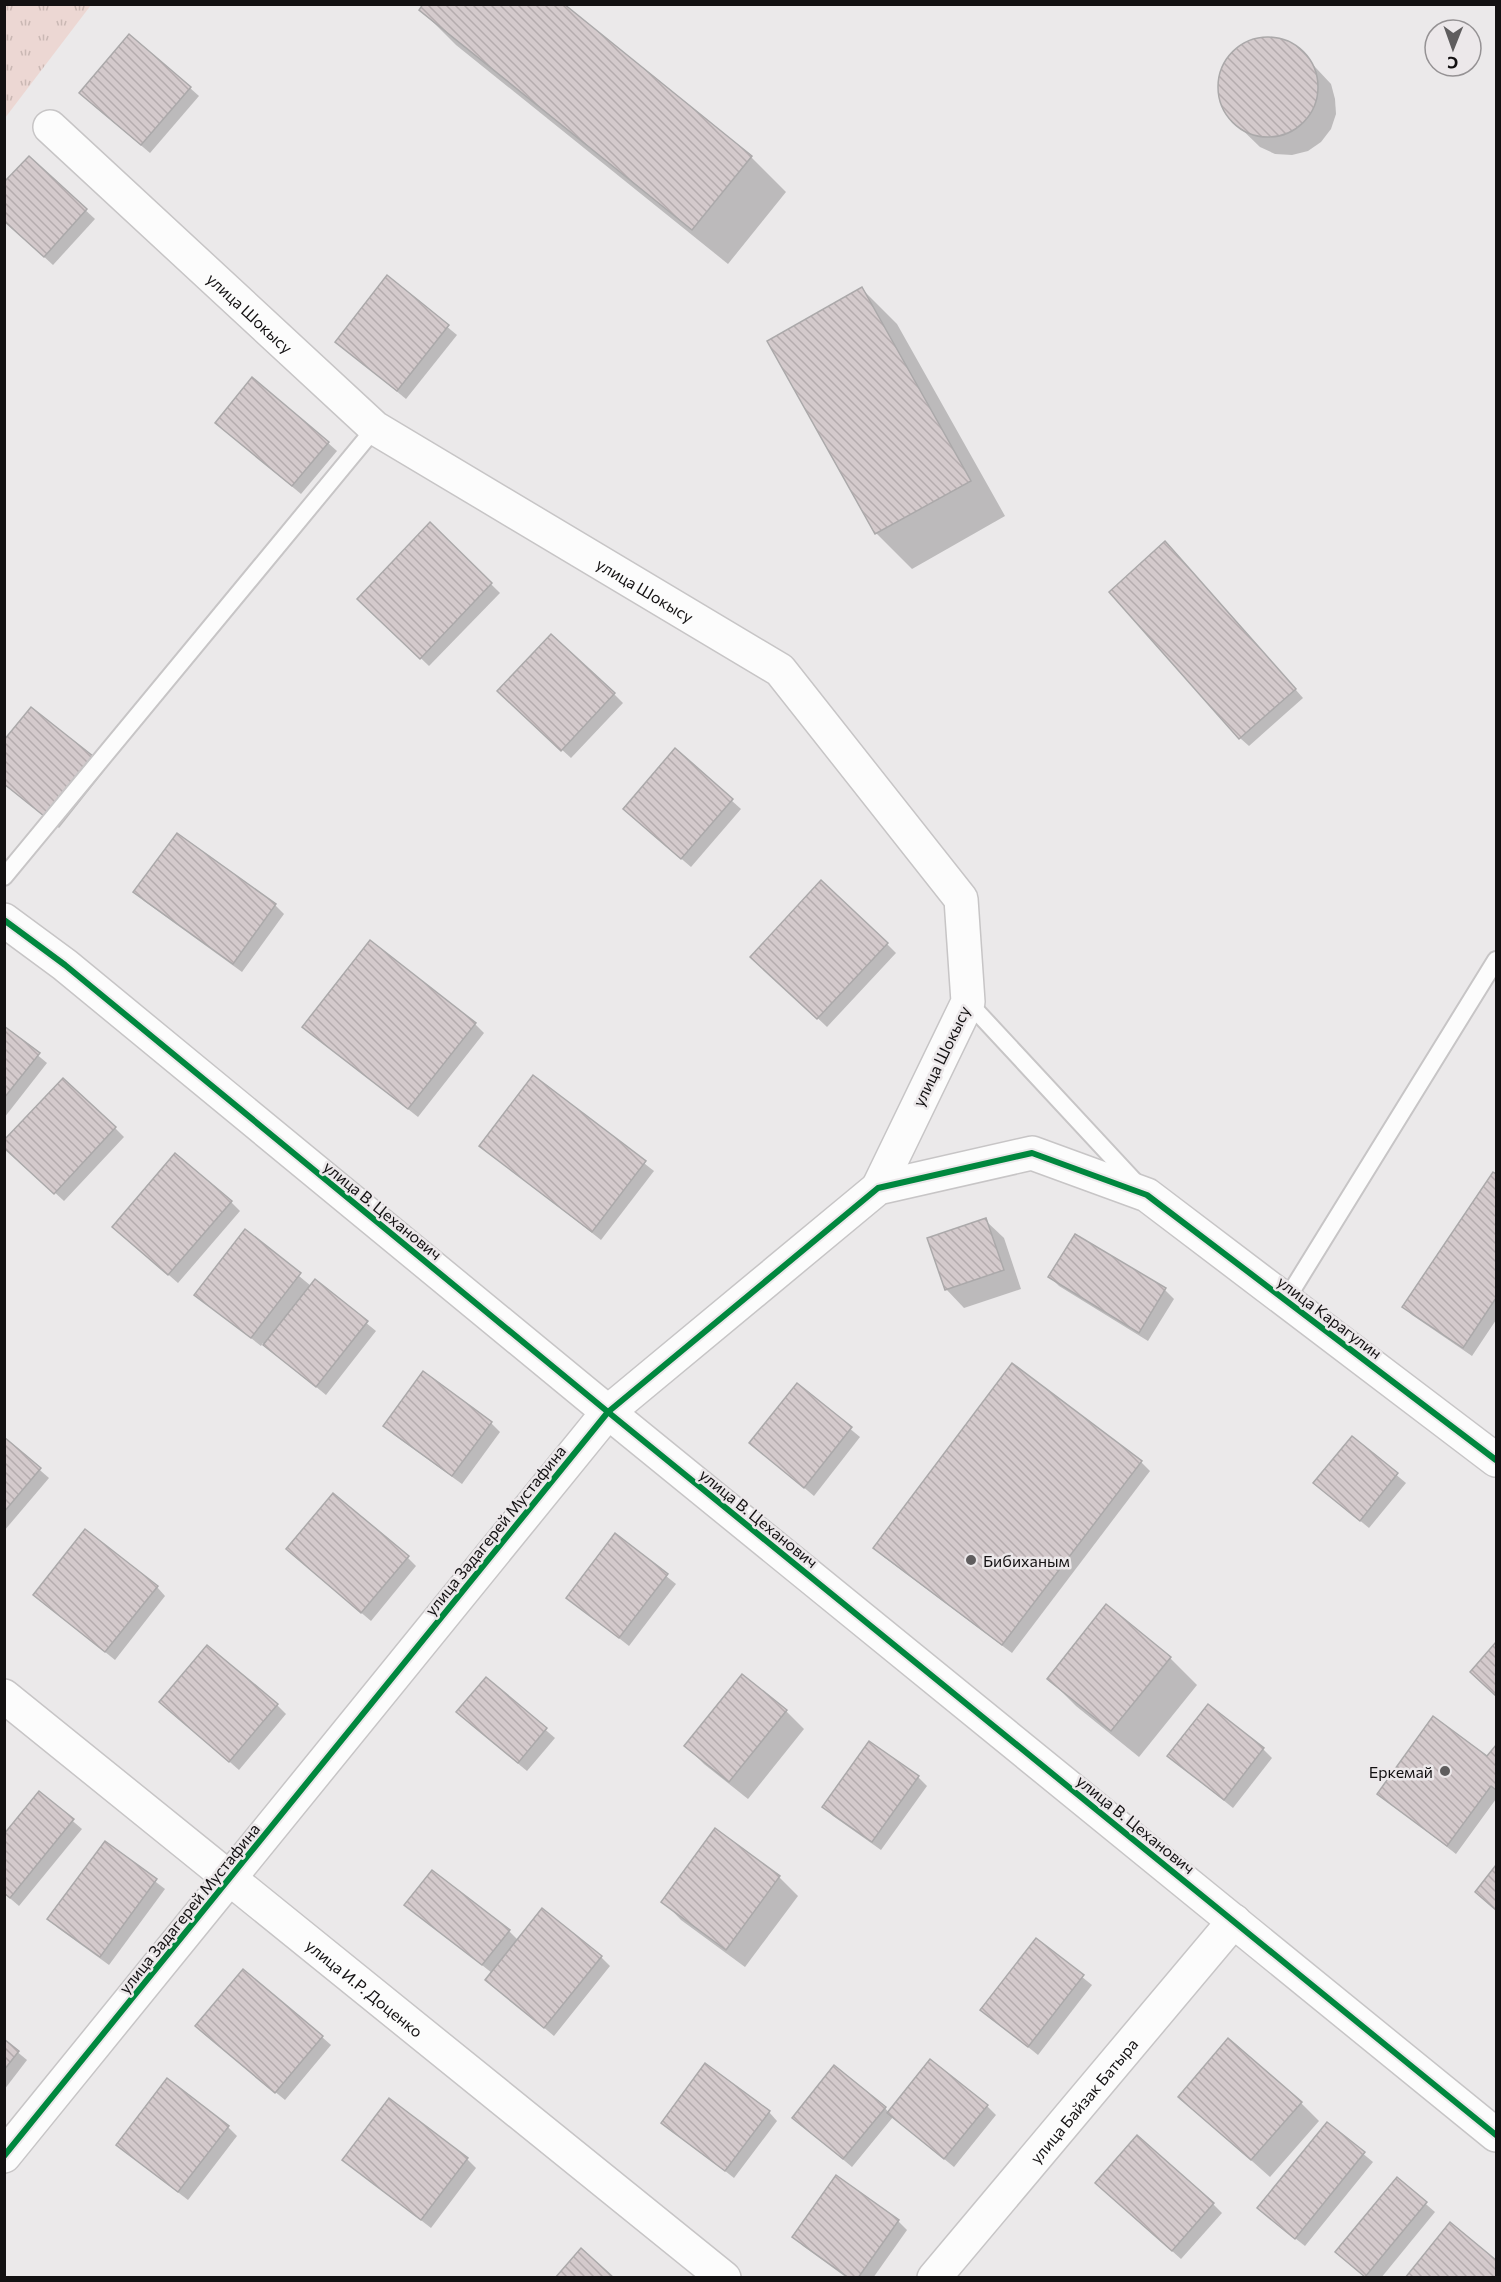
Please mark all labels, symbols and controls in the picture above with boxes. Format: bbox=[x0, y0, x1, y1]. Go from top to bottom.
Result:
north arrow bbox=[1423, 18, 1483, 78]
text: С bbox=[1447, 54, 1458, 73]
street label: улица Шокысу bbox=[204, 268, 297, 357]
street label: улица Шокысу bbox=[594, 553, 697, 626]
street label: улица Шокысу bbox=[908, 1003, 974, 1109]
street label: улица В. Цеханович bbox=[320, 1157, 446, 1263]
street label: улица Карагулин bbox=[1274, 1272, 1386, 1362]
street label: улица Задагерей Мустафина bbox=[421, 1441, 569, 1619]
street label: улица В. Цеханович bbox=[696, 1465, 822, 1571]
place label: Бибиханым bbox=[983, 1551, 1070, 1570]
marker: Бибиханым bbox=[964, 1553, 978, 1567]
place label: Еркемай bbox=[1369, 1762, 1433, 1781]
marker: Еркемай bbox=[1438, 1764, 1452, 1778]
street label: улица В. Цеханович bbox=[1073, 1771, 1199, 1877]
street label: улица Задагерей Мустафина bbox=[115, 1819, 263, 1997]
street label: улица И.Р. Доценко bbox=[303, 1935, 427, 2041]
street label: улица Байзак Батыра bbox=[1025, 2034, 1141, 2167]

